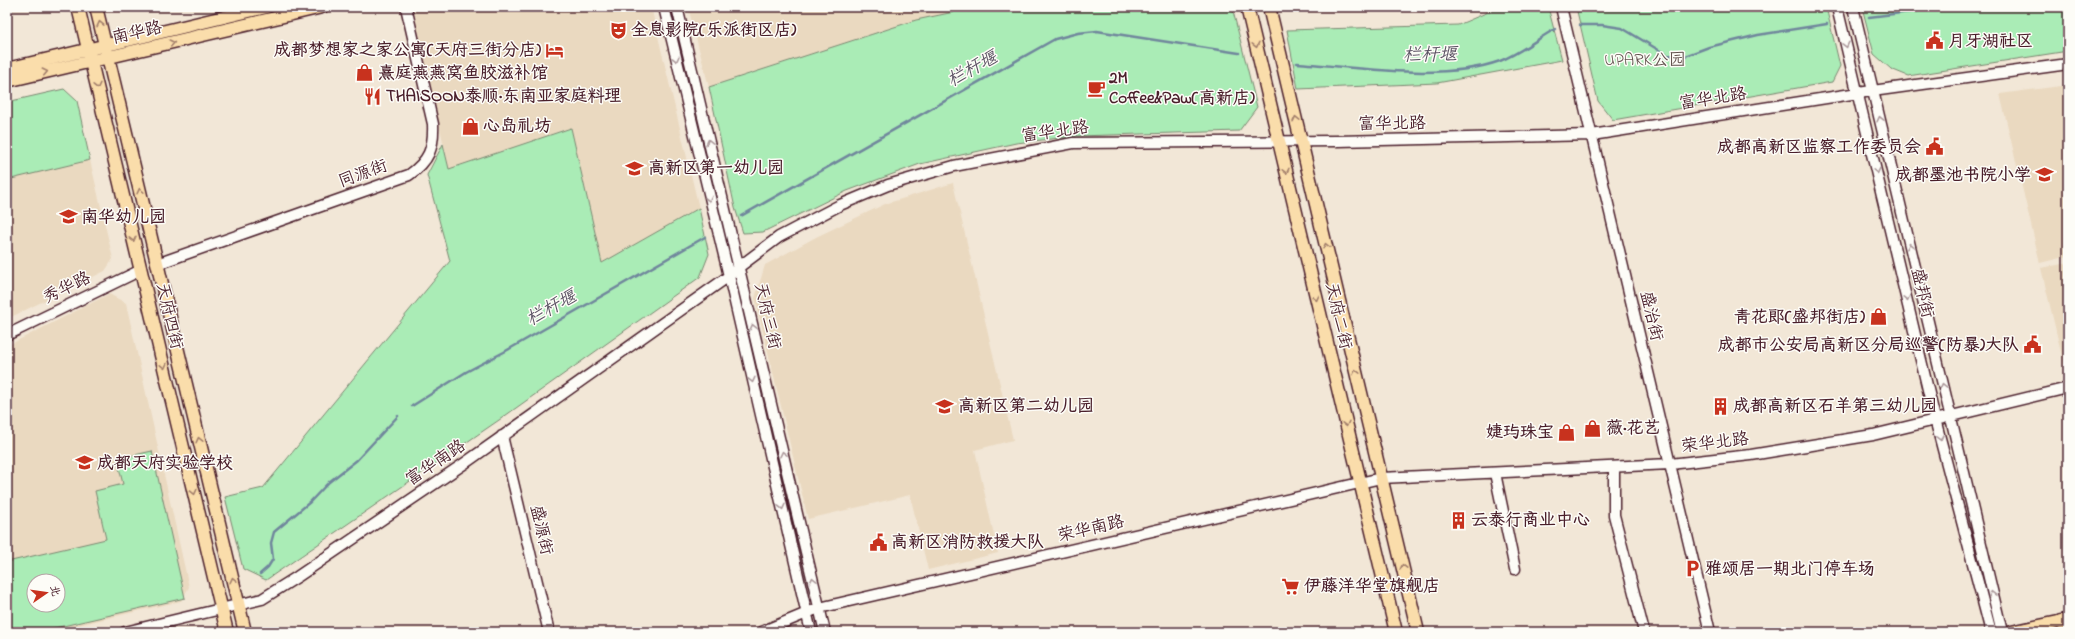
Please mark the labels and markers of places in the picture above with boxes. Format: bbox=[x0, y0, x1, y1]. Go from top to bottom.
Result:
place label: 全息影院(乐派街区店) bbox=[631, 18, 796, 43]
theatre icon: 全息影院(乐派街区店) bbox=[608, 20, 628, 40]
place label: 月牙湖社区 bbox=[1948, 29, 2033, 54]
public building icon: 月牙湖社区 bbox=[1925, 31, 1945, 51]
place label: 成都梦想家之家公寓(天府三街分店) bbox=[274, 38, 541, 63]
hotel icon: 成都梦想家之家公寓(天府三街分店) bbox=[544, 40, 564, 60]
place label: 熹庭燕燕窝鱼胶滋补馆 bbox=[378, 61, 548, 86]
shop icon: 熹庭燕燕窝鱼胶滋补馆 bbox=[355, 63, 375, 83]
place label: 2M Coffee&Paw(高新店) bbox=[1108, 66, 1255, 111]
cafe icon: 2M Coffee&Paw(高新店) bbox=[1086, 78, 1106, 98]
place label: THAISOON泰顺·东南亚家庭料理 bbox=[386, 84, 621, 109]
restaurant icon: THAISOON泰顺·东南亚家庭料理 bbox=[363, 86, 383, 106]
place label: 心岛礼坊 bbox=[483, 114, 551, 139]
shop icon: 心岛礼坊 bbox=[460, 116, 480, 136]
place label: 成都高新区监察工作委员会 bbox=[1717, 135, 1921, 160]
public building icon: 成都高新区监察工作委员会 bbox=[1924, 137, 1944, 157]
place label: 高新区第一幼儿园 bbox=[648, 156, 784, 181]
school or university icon: 高新区第一幼儿园 bbox=[625, 158, 645, 178]
place label: 成都墨池书院小学 bbox=[1895, 163, 2031, 188]
school or university icon: 成都墨池书院小学 bbox=[2034, 165, 2054, 185]
place label: 南华幼儿园 bbox=[81, 205, 166, 230]
school or university icon: 南华幼儿园 bbox=[58, 207, 78, 227]
place label: 青花郎(盛邦街店) bbox=[1734, 305, 1865, 330]
shop icon: 青花郎(盛邦街店) bbox=[1868, 307, 1888, 327]
place label: 成都市公安局高新区分局巡警(防暴)大队 bbox=[1718, 333, 2019, 358]
public building icon: 成都市公安局高新区分局巡警(防暴)大队 bbox=[2022, 335, 2042, 355]
place label: 高新区第二幼儿园 bbox=[958, 394, 1094, 419]
place label: 成都高新区石羊第三幼儿园 bbox=[1733, 394, 1937, 419]
school or university icon: 高新区第二幼儿园 bbox=[935, 396, 955, 416]
building icon: 成都高新区石羊第三幼儿园 bbox=[1710, 396, 1730, 416]
place label: 薇·花艺 bbox=[1606, 416, 1661, 441]
shop icon: 薇·花艺 bbox=[1583, 418, 1603, 438]
place label: 婕玙珠宝 bbox=[1486, 420, 1554, 445]
shop icon: 婕玙珠宝 bbox=[1557, 422, 1577, 442]
place label: 成都天府实验学校 bbox=[97, 451, 233, 476]
school or university icon: 成都天府实验学校 bbox=[74, 453, 94, 473]
place label: 云泰行商业中心 bbox=[1471, 508, 1590, 533]
building icon: 云泰行商业中心 bbox=[1448, 510, 1468, 530]
place label: 高新区消防救援大队 bbox=[891, 530, 1044, 555]
public building icon: 高新区消防救援大队 bbox=[868, 532, 888, 552]
place label: 雅颂居一期北门停车场 bbox=[1705, 557, 1875, 582]
parking icon: 雅颂居一期北门停车场 bbox=[1682, 559, 1702, 579]
place label: 伊藤洋华堂旗舰店 bbox=[1304, 574, 1440, 599]
supermarket icon: 伊藤洋华堂旗舰店 bbox=[1281, 576, 1301, 596]

